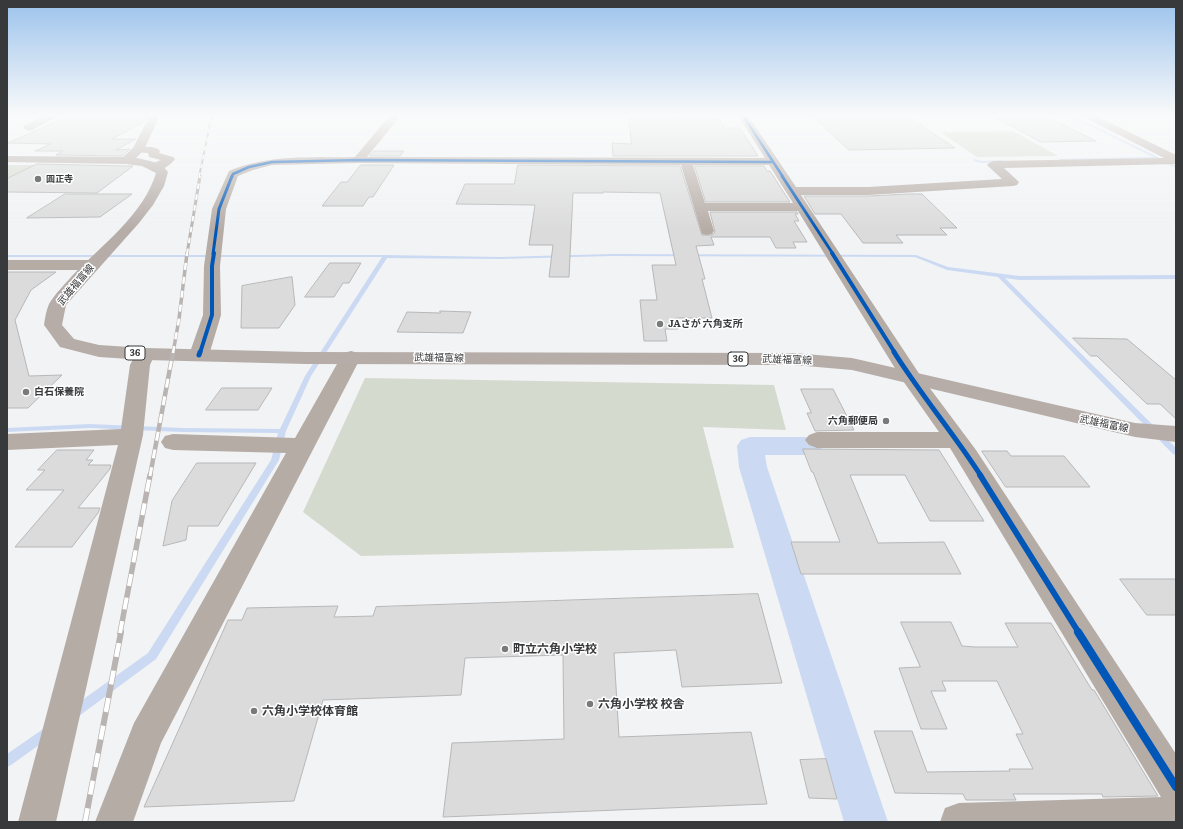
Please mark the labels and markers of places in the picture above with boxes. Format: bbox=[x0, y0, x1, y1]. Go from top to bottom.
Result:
marker: 圓正寺 bbox=[33, 174, 43, 184]
place label: 圓正寺 bbox=[46, 174, 73, 184]
place label: JAさが 六角支所 bbox=[668, 318, 743, 330]
marker: JAさが 六角支所 bbox=[655, 319, 665, 329]
place label: 白石保養院 bbox=[34, 386, 84, 398]
marker: 白石保養院 bbox=[21, 387, 31, 397]
place label: 六角郵便局 bbox=[828, 415, 878, 427]
marker: 六角郵便局 bbox=[881, 416, 891, 426]
place label: 町立六角小学校 bbox=[513, 642, 597, 656]
marker: 町立六角小学校 bbox=[500, 644, 510, 654]
place label: 六角小学校 校舎 bbox=[598, 697, 684, 711]
marker: 六角小学校 校舎 bbox=[585, 699, 595, 709]
place label: 六角小学校体育館 bbox=[262, 704, 358, 718]
marker: 六角小学校体育館 bbox=[249, 706, 259, 716]

